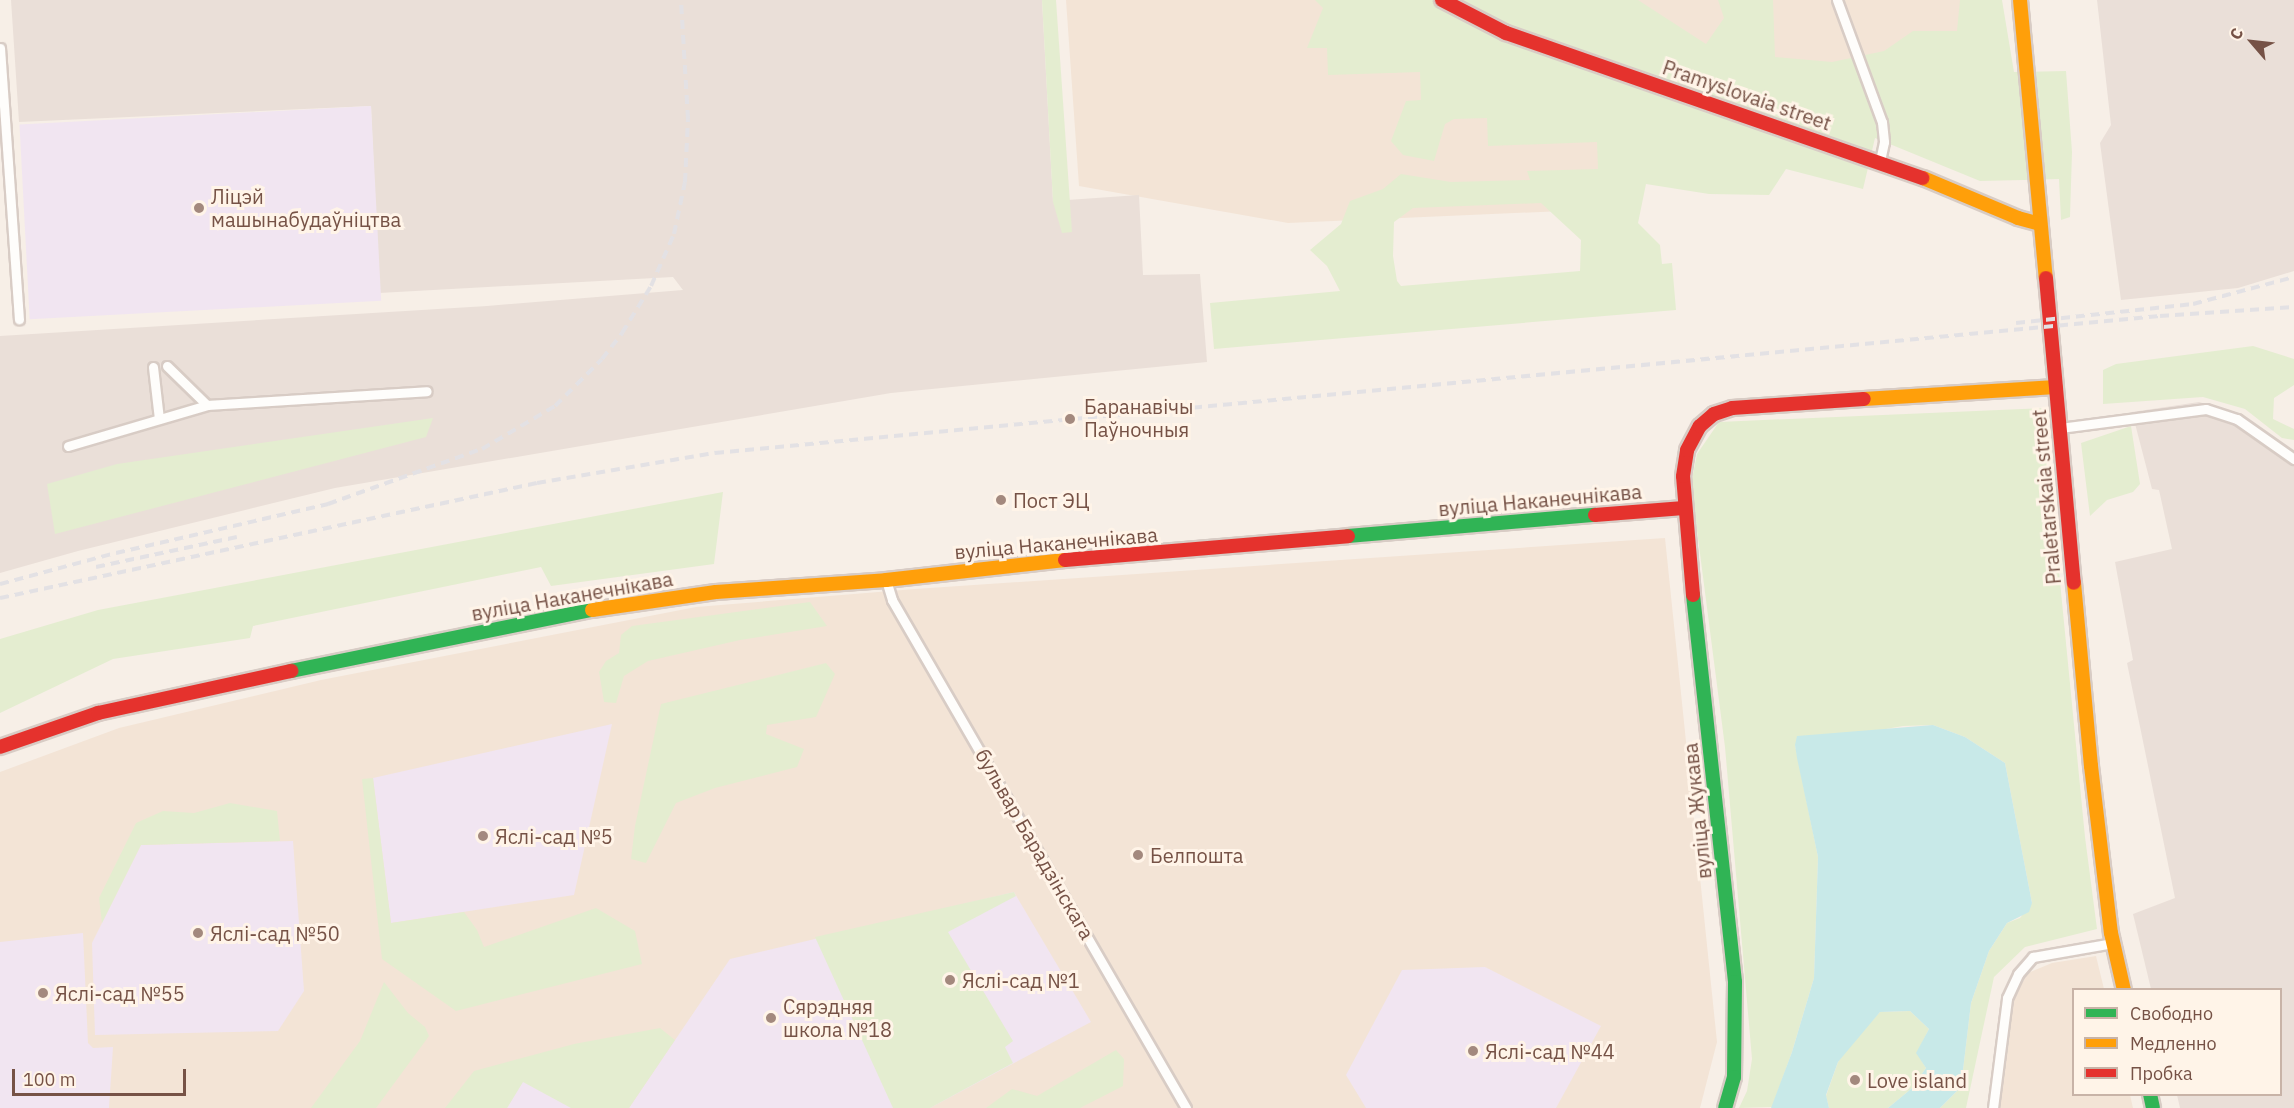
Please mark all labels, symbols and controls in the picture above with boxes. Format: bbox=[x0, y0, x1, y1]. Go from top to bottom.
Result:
north arrow bbox=[2222, 12, 2282, 72]
text: С bbox=[2225, 24, 2247, 43]
street label: Pramyslovaia street bbox=[1659, 55, 1835, 135]
place label: Ліцэй машынабудаўніцтва bbox=[211, 184, 401, 231]
marker: Ліцэй машынабудаўніцтва bbox=[192, 201, 206, 215]
place label: Баранавічы Паўночныя bbox=[1084, 395, 1194, 442]
street label: Praletarskaia street bbox=[2026, 409, 2066, 585]
marker: Баранавічы Паўночныя bbox=[1061, 410, 1079, 428]
street label: вуліца Наканечнікава bbox=[1437, 479, 1643, 521]
place label: Пост ЭЦ bbox=[1013, 488, 1090, 512]
marker: Пост ЭЦ bbox=[994, 493, 1008, 507]
street label: вуліца Наканечнікава bbox=[953, 522, 1159, 564]
street label: вуліца Наканечнікава bbox=[469, 566, 675, 626]
street label: вуліца Жукава bbox=[1678, 742, 1716, 880]
street label: бульвар Барадзінскага bbox=[971, 744, 1099, 944]
place label: Яслі-сад №5 bbox=[495, 824, 613, 848]
marker: Яслі-сад №5 bbox=[476, 829, 490, 843]
place label: Белпошта bbox=[1150, 843, 1243, 867]
marker: Белпошта bbox=[1131, 848, 1145, 862]
place label: Яслі-сад №50 bbox=[210, 921, 340, 945]
marker: Яслі-сад №50 bbox=[191, 926, 205, 940]
place label: Яслі-сад №1 bbox=[962, 968, 1080, 992]
marker: Яслі-сад №1 bbox=[943, 973, 957, 987]
place label: Яслі-сад №55 bbox=[55, 981, 185, 1005]
marker: Яслі-сад №55 bbox=[36, 986, 50, 1000]
legend bbox=[2072, 988, 2282, 1096]
place label: Сярэдняя школа №18 bbox=[783, 994, 892, 1041]
text: Свободно bbox=[2130, 1002, 2213, 1025]
marker: Сярэдняя школа №18 bbox=[764, 1011, 778, 1025]
text: Медленно bbox=[2130, 1032, 2217, 1055]
place label: Яслі-сад №44 bbox=[1485, 1039, 1615, 1063]
marker: Яслі-сад №44 bbox=[1466, 1044, 1480, 1058]
scale bar bbox=[15, 1057, 189, 1095]
text: Пробка bbox=[2130, 1062, 2193, 1085]
text: 100 m bbox=[23, 1068, 75, 1091]
place label: Love island bbox=[1867, 1068, 1967, 1092]
marker: Love island bbox=[1848, 1073, 1862, 1087]

